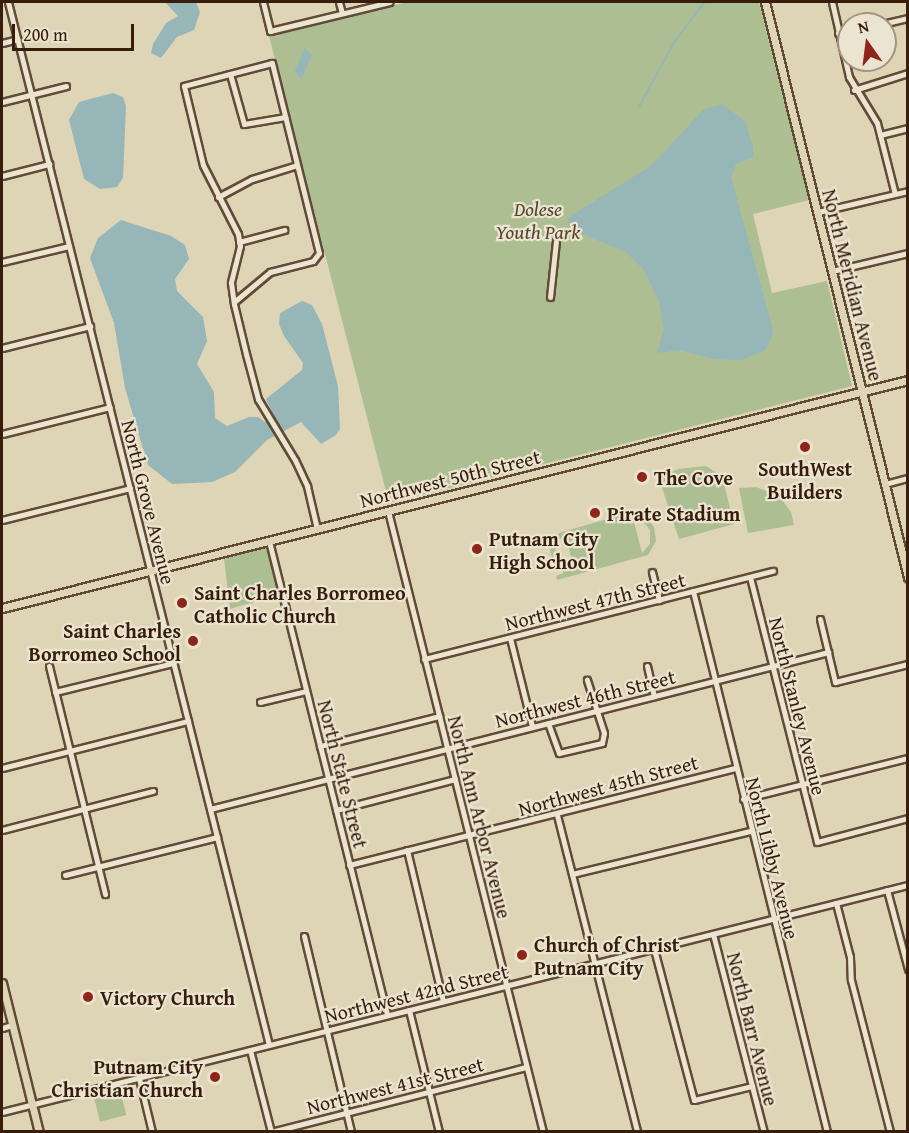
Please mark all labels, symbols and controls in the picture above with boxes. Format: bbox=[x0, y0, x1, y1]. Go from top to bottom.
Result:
scale bar bbox=[15, 12, 136, 50]
north arrow bbox=[837, 12, 897, 72]
text: N bbox=[855, 14, 871, 39]
text: 200 m bbox=[23, 21, 68, 48]
street label: North Meridian Avenue bbox=[818, 187, 888, 383]
park label: Dolese Youth Park bbox=[496, 197, 580, 244]
street label: North Grove Avenue bbox=[117, 417, 181, 587]
marker: SouthWest Builders bbox=[798, 440, 812, 454]
street label: Northwest 50th Street bbox=[357, 444, 543, 512]
place label: SouthWest Builders bbox=[758, 456, 852, 503]
place label: The Cove bbox=[654, 465, 733, 489]
marker: The Cove bbox=[635, 470, 649, 484]
place label: Pirate Stadium bbox=[607, 501, 740, 525]
marker: Pirate Stadium bbox=[588, 506, 602, 520]
place label: Putnam City High School bbox=[489, 526, 599, 573]
marker: Putnam City High School bbox=[470, 542, 484, 556]
street label: Northwest 47th Street bbox=[502, 567, 688, 635]
place label: Saint Charles Borromeo Catholic Church bbox=[194, 580, 406, 627]
marker: Saint Charles Borromeo Catholic Church bbox=[175, 596, 189, 610]
street label: North Stanley Avenue bbox=[764, 615, 832, 797]
place label: Saint Charles Borromeo School bbox=[29, 618, 181, 665]
marker: Saint Charles Borromeo School bbox=[186, 634, 200, 648]
street label: Northwest 46th Street bbox=[492, 664, 678, 732]
street label: North State Street bbox=[313, 697, 373, 851]
street label: North Ann Arbor Avenue bbox=[443, 713, 517, 921]
street label: Northwest 45th Street bbox=[516, 749, 700, 821]
street label: North Libby Avenue bbox=[741, 775, 805, 941]
place label: Church of Christ Putnam City bbox=[534, 932, 679, 979]
marker: Church of Christ Putnam City bbox=[515, 948, 529, 962]
street label: North Barr Avenue bbox=[722, 950, 784, 1108]
street label: Northwest 42nd Street bbox=[322, 959, 510, 1027]
place label: Victory Church bbox=[100, 985, 235, 1009]
marker: Victory Church bbox=[81, 990, 95, 1004]
street label: Northwest 41st Street bbox=[304, 1051, 486, 1119]
place label: Putnam City Christian Church bbox=[51, 1054, 203, 1101]
marker: Putnam City Christian Church bbox=[208, 1070, 222, 1084]

